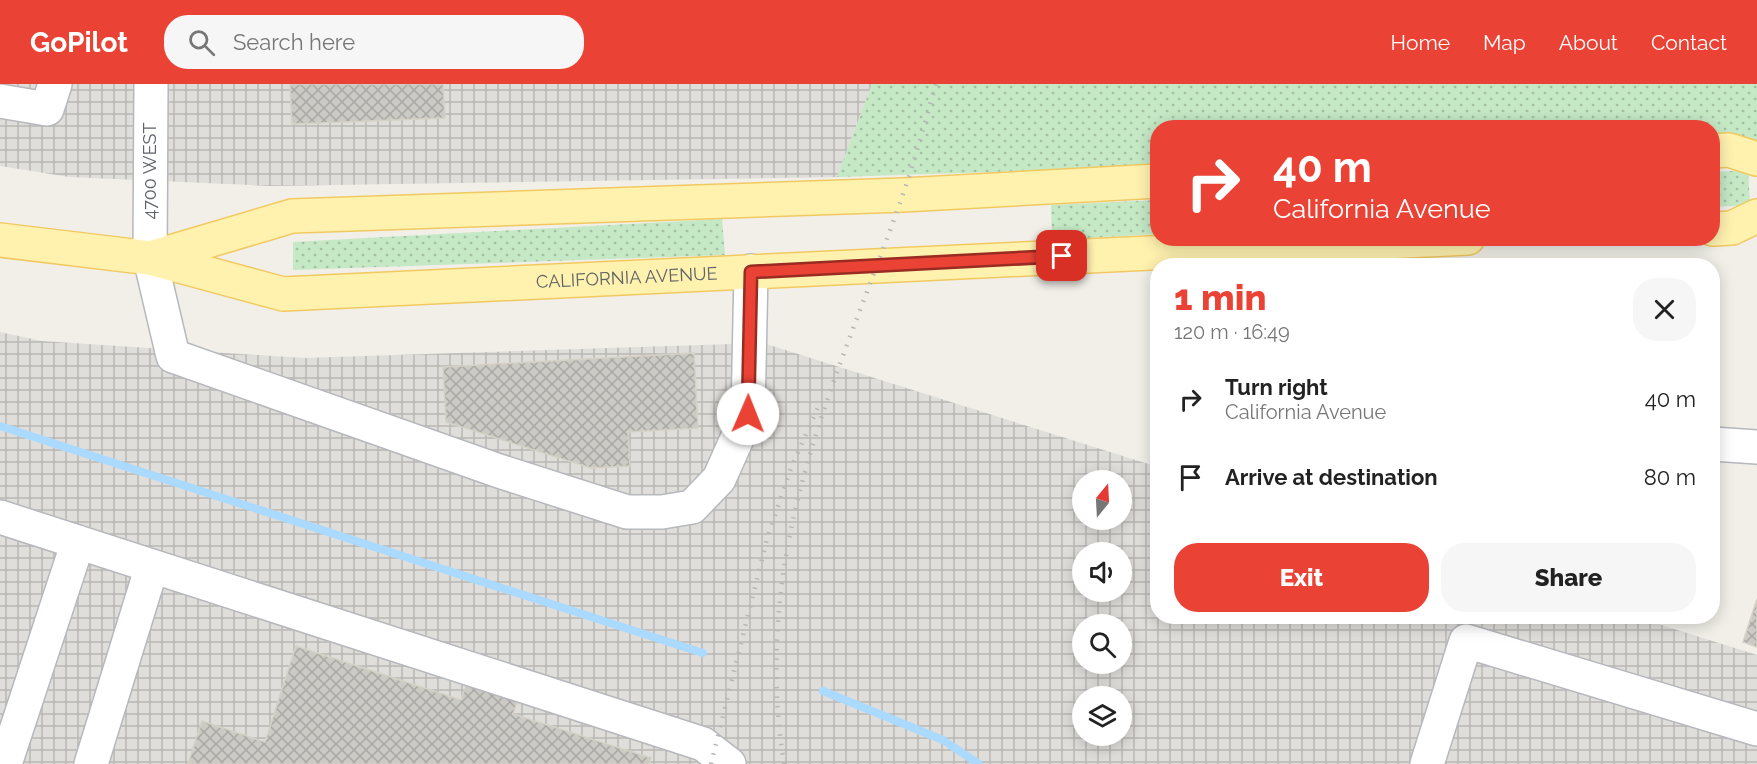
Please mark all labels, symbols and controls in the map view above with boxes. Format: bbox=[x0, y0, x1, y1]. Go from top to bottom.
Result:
search box bbox=[164, 15, 584, 69]
text: GoPilot bbox=[30, 26, 128, 59]
icon: search bbox=[185, 26, 218, 59]
text: Search here bbox=[233, 29, 355, 55]
text: Home bbox=[1391, 30, 1450, 55]
text: Map bbox=[1483, 30, 1526, 55]
text: About bbox=[1559, 30, 1618, 55]
text: Contact bbox=[1651, 30, 1727, 55]
street label: 4700 WEST bbox=[139, 123, 160, 219]
text: 40 m bbox=[1273, 143, 1372, 192]
icon: right bbox=[1174, 144, 1252, 222]
text: California Avenue bbox=[1273, 193, 1491, 224]
pin bbox=[1036, 230, 1087, 281]
icon: arrive bbox=[1045, 239, 1078, 272]
street label: CALIFORNIA AVENUE bbox=[535, 262, 718, 292]
text: 1 min bbox=[1174, 276, 1266, 318]
button: close bbox=[1633, 278, 1696, 341]
text: 120 m · 16:49 bbox=[1174, 320, 1290, 344]
text: Turn right bbox=[1225, 374, 1328, 400]
position arrow bbox=[716, 382, 780, 446]
icon: right bbox=[1174, 383, 1207, 416]
text: 40 m bbox=[1645, 386, 1696, 412]
text: California Avenue bbox=[1225, 400, 1386, 424]
icon: arrive bbox=[1174, 461, 1207, 494]
text: Arrive at destination bbox=[1225, 464, 1438, 490]
text: 80 m bbox=[1644, 464, 1696, 490]
north arrow bbox=[1072, 470, 1132, 530]
map controls bbox=[1072, 470, 1132, 746]
button: sound bbox=[1072, 542, 1132, 602]
button: Exit bbox=[1174, 543, 1429, 612]
button: Share bbox=[1441, 543, 1696, 612]
button: search bbox=[1072, 614, 1132, 674]
button: layers bbox=[1072, 686, 1132, 746]

